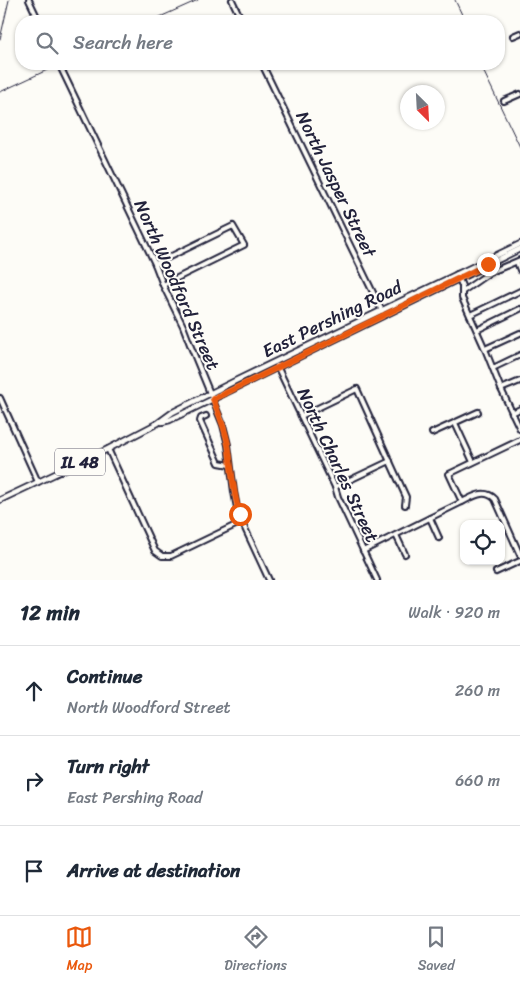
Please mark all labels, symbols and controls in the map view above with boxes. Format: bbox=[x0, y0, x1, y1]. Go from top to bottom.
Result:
search box bbox=[15, 15, 505, 70]
text: Search here bbox=[73, 26, 173, 59]
icon: search bbox=[33, 29, 61, 57]
north arrow bbox=[400, 85, 445, 130]
street label: North Jasper Street bbox=[287, 105, 386, 263]
street label: North Woodford Street bbox=[125, 194, 229, 376]
route end bbox=[477, 253, 500, 276]
street label: East Pershing Road bbox=[257, 271, 409, 367]
street label: North Charles Street bbox=[288, 382, 388, 548]
road number: IL 48 bbox=[55, 448, 105, 476]
route start bbox=[229, 503, 252, 526]
map controls bbox=[460, 520, 505, 565]
button: locate bbox=[460, 520, 505, 565]
text: 12 min bbox=[20, 594, 80, 632]
text: Walk · 920 m bbox=[408, 598, 500, 627]
text: Continue bbox=[67, 660, 143, 693]
text: 260 m bbox=[455, 676, 500, 705]
icon: ahead bbox=[20, 677, 48, 705]
text: North Woodford Street bbox=[67, 693, 231, 722]
text: Turn right bbox=[67, 750, 149, 783]
text: 660 m bbox=[455, 766, 500, 795]
icon: right bbox=[20, 767, 48, 795]
text: East Pershing Road bbox=[67, 783, 202, 812]
text: Arrive at destination bbox=[67, 854, 240, 887]
icon: arrive bbox=[20, 857, 48, 885]
tab: Map bbox=[65, 923, 93, 978]
tab: Directions bbox=[224, 923, 287, 978]
tab: Saved bbox=[418, 923, 455, 978]

